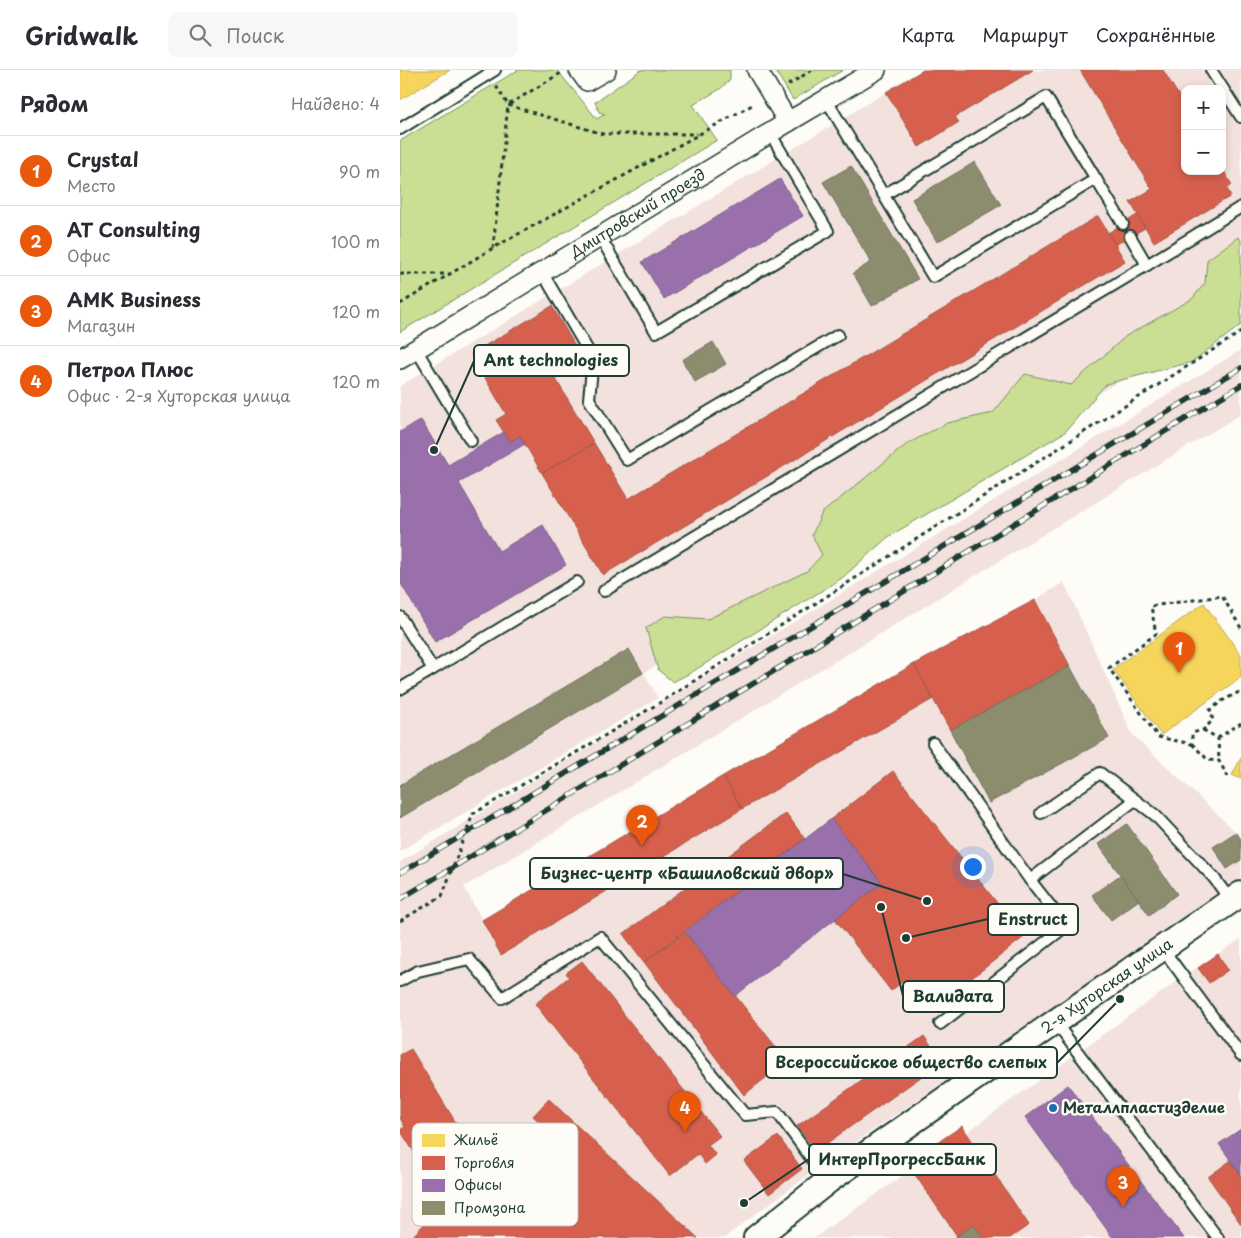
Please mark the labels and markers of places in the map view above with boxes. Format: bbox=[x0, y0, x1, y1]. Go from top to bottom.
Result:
callout: Ant technologies bbox=[474, 345, 629, 376]
pin: 1 bbox=[1163, 632, 1195, 673]
pin: 2 bbox=[626, 805, 658, 846]
callout: Бизнес-центр «Башиловский двор» bbox=[530, 858, 843, 889]
callout: Enstruct bbox=[988, 904, 1078, 935]
callout: Валидата bbox=[903, 981, 1004, 1012]
callout: Всероссийское общество слепых bbox=[766, 1047, 1057, 1078]
pin: 4 bbox=[669, 1091, 701, 1132]
place label: Металлпластизделие bbox=[1063, 1095, 1225, 1118]
marker: Металлпластизделие bbox=[1047, 1102, 1059, 1114]
callout: ИнтерПрогрессБанк bbox=[809, 1144, 996, 1175]
pin: 3 bbox=[1107, 1166, 1139, 1207]

